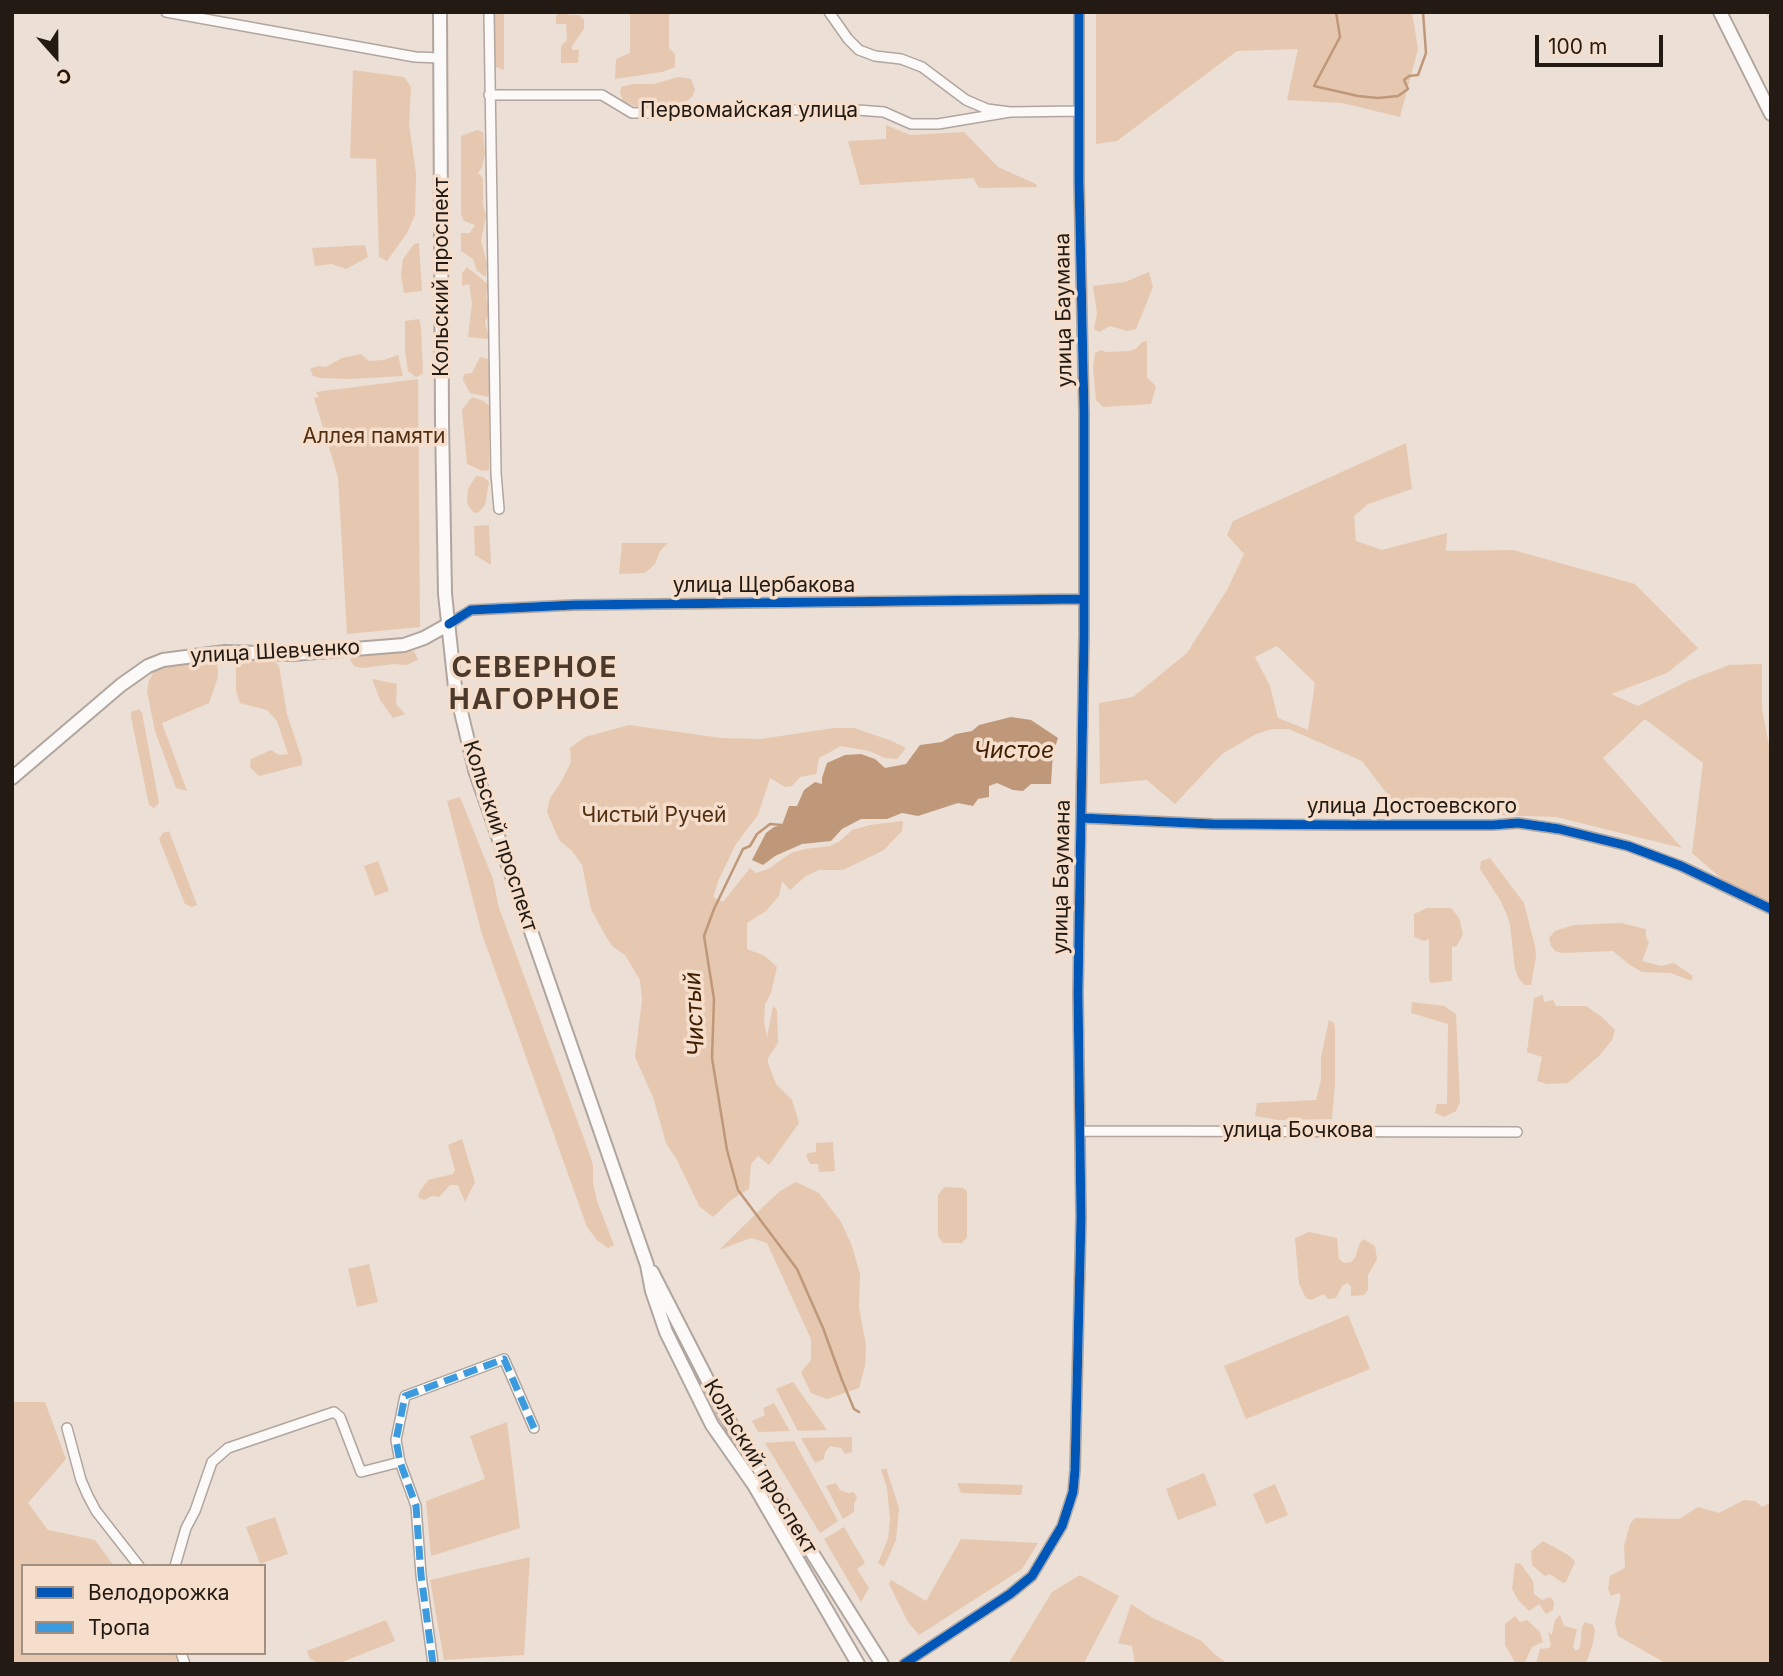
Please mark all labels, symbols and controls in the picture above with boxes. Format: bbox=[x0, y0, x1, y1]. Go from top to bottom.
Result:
north arrow bbox=[21, 21, 91, 91]
scale bar bbox=[1538, 21, 1666, 65]
text: 100 m bbox=[1548, 34, 1607, 59]
text: С bbox=[53, 63, 74, 89]
street label: Первомайская улица bbox=[640, 98, 858, 124]
street label: Кольский проспект bbox=[429, 177, 455, 377]
street label: улица Баумана bbox=[1050, 232, 1078, 388]
park label: Аллея памяти bbox=[303, 424, 445, 450]
street label: улица Щербакова bbox=[673, 573, 855, 599]
street label: улица Шевченко bbox=[189, 635, 361, 669]
district label: СЕВЕРНОЕ НАГОРНОЕ bbox=[450, 652, 620, 718]
street label: Кольский проспект bbox=[457, 737, 543, 935]
water label: Чистое bbox=[974, 737, 1054, 765]
street label: улица Достоевского bbox=[1307, 794, 1517, 820]
street label: улица Баумана bbox=[1048, 799, 1076, 955]
park label: Чистый Ручей bbox=[582, 803, 726, 829]
water label: Чистый bbox=[679, 971, 711, 1057]
street label: улица Бочкова bbox=[1222, 1118, 1374, 1144]
street label: Кольский проспект bbox=[698, 1375, 822, 1559]
legend bbox=[21, 1564, 266, 1655]
text: Велодорожка bbox=[88, 1580, 230, 1605]
text: Тропа bbox=[88, 1615, 150, 1640]

